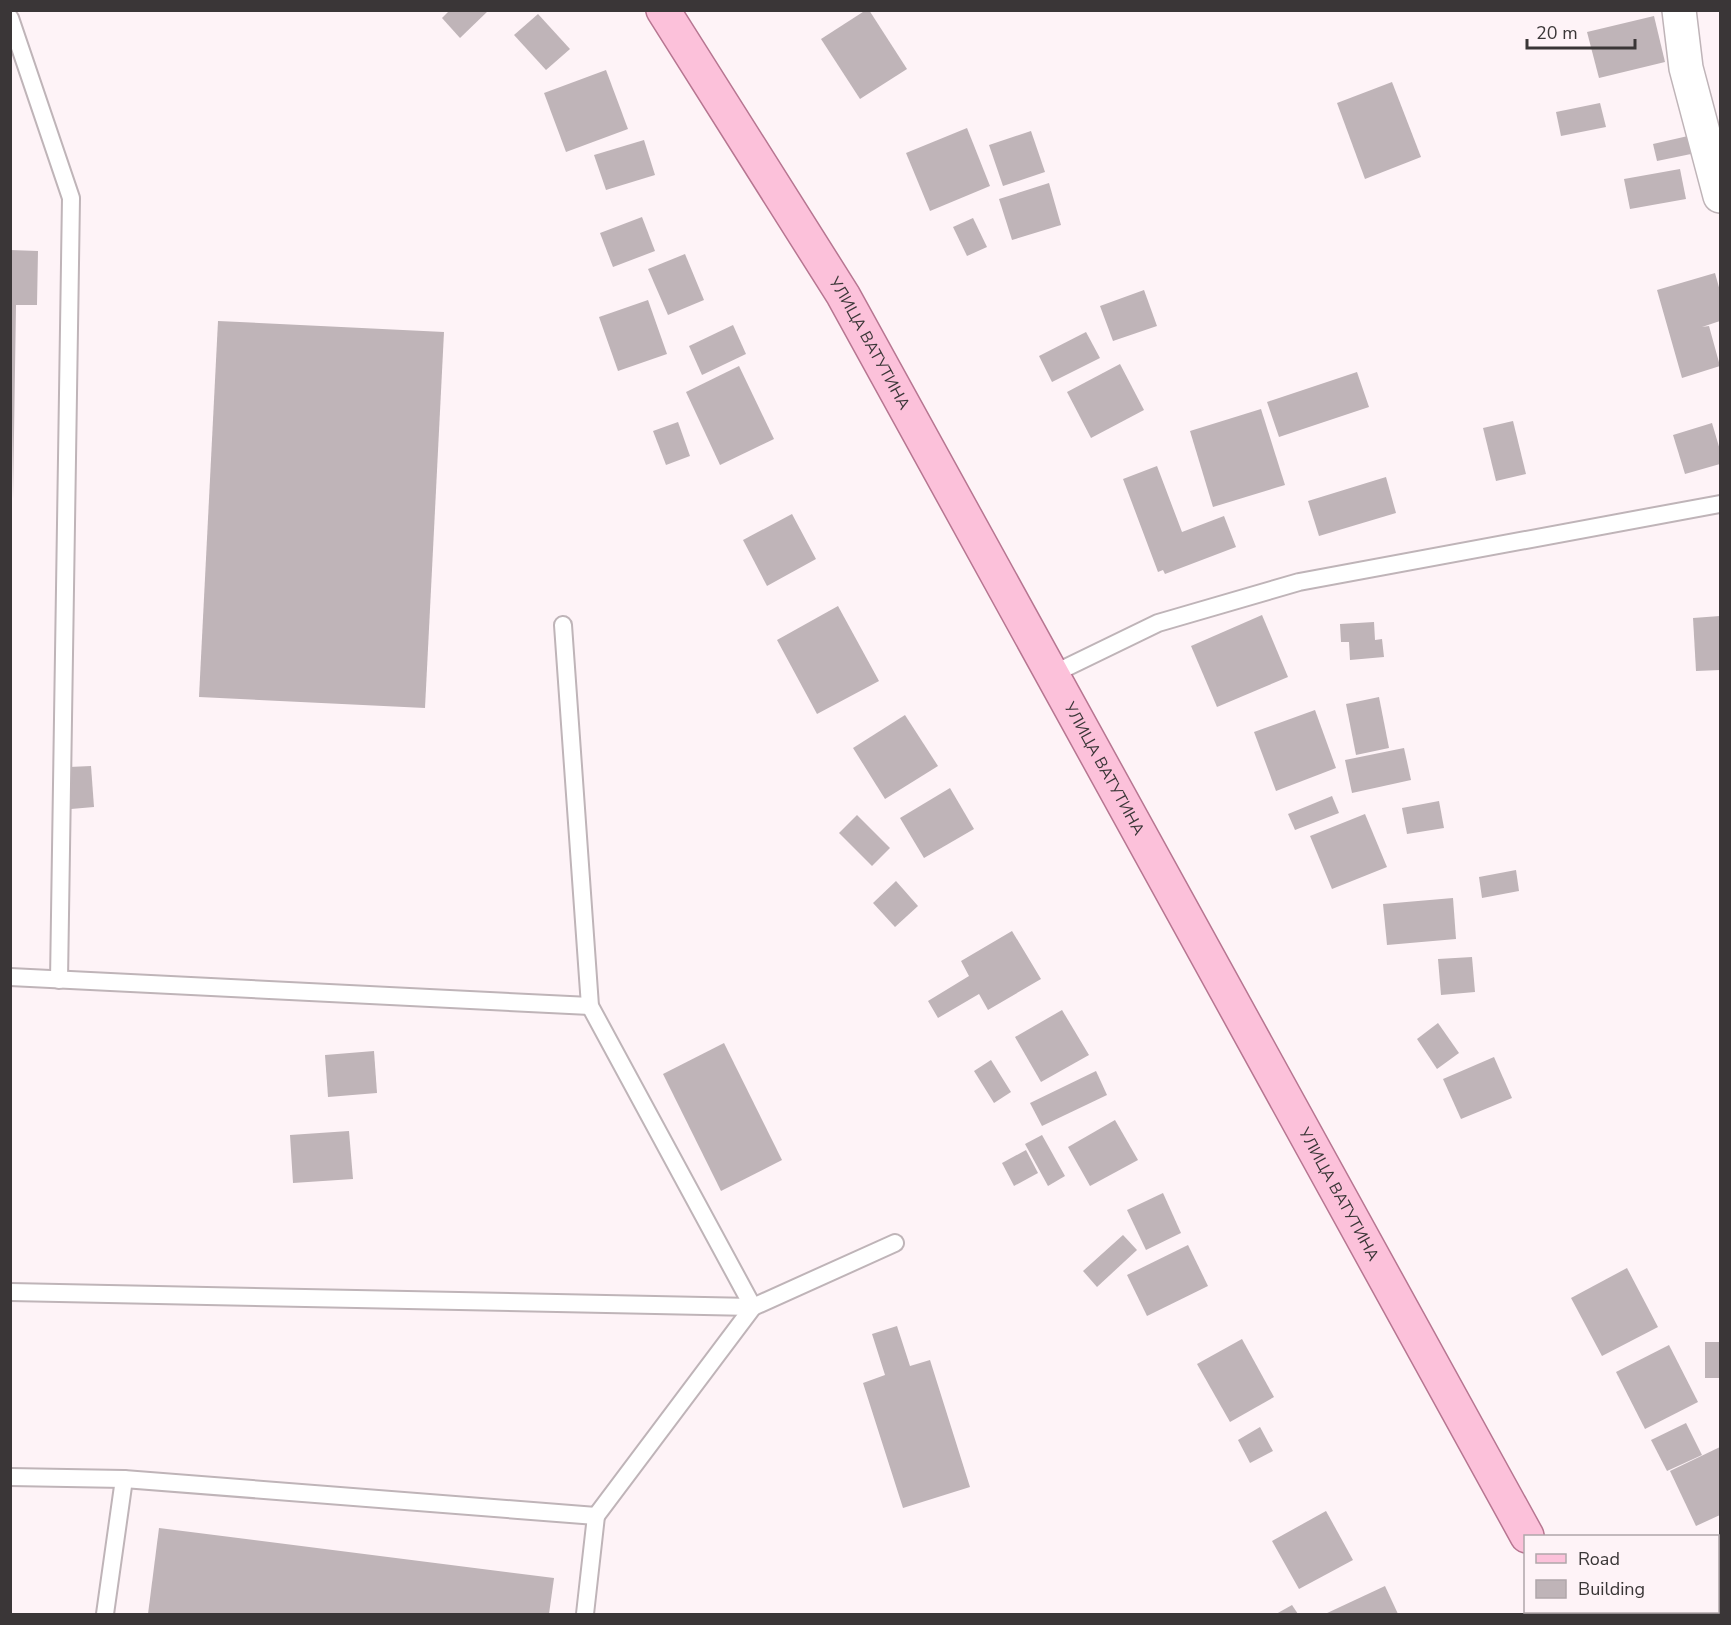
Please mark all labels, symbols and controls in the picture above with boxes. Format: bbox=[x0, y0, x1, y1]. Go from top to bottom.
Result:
scale bar bbox=[1527, 12, 1635, 50]
text: 20 m bbox=[1536, 21, 1578, 45]
street label: УЛИЦА ВАТУТИНА bbox=[823, 272, 915, 414]
street label: УЛИЦА ВАТУТИНА bbox=[1058, 697, 1150, 839]
street label: УЛИЦА ВАТУТИНА bbox=[1293, 1123, 1384, 1265]
legend bbox=[1524, 1535, 1719, 1613]
text: Road bbox=[1578, 1547, 1620, 1571]
text: Building bbox=[1578, 1577, 1645, 1601]

